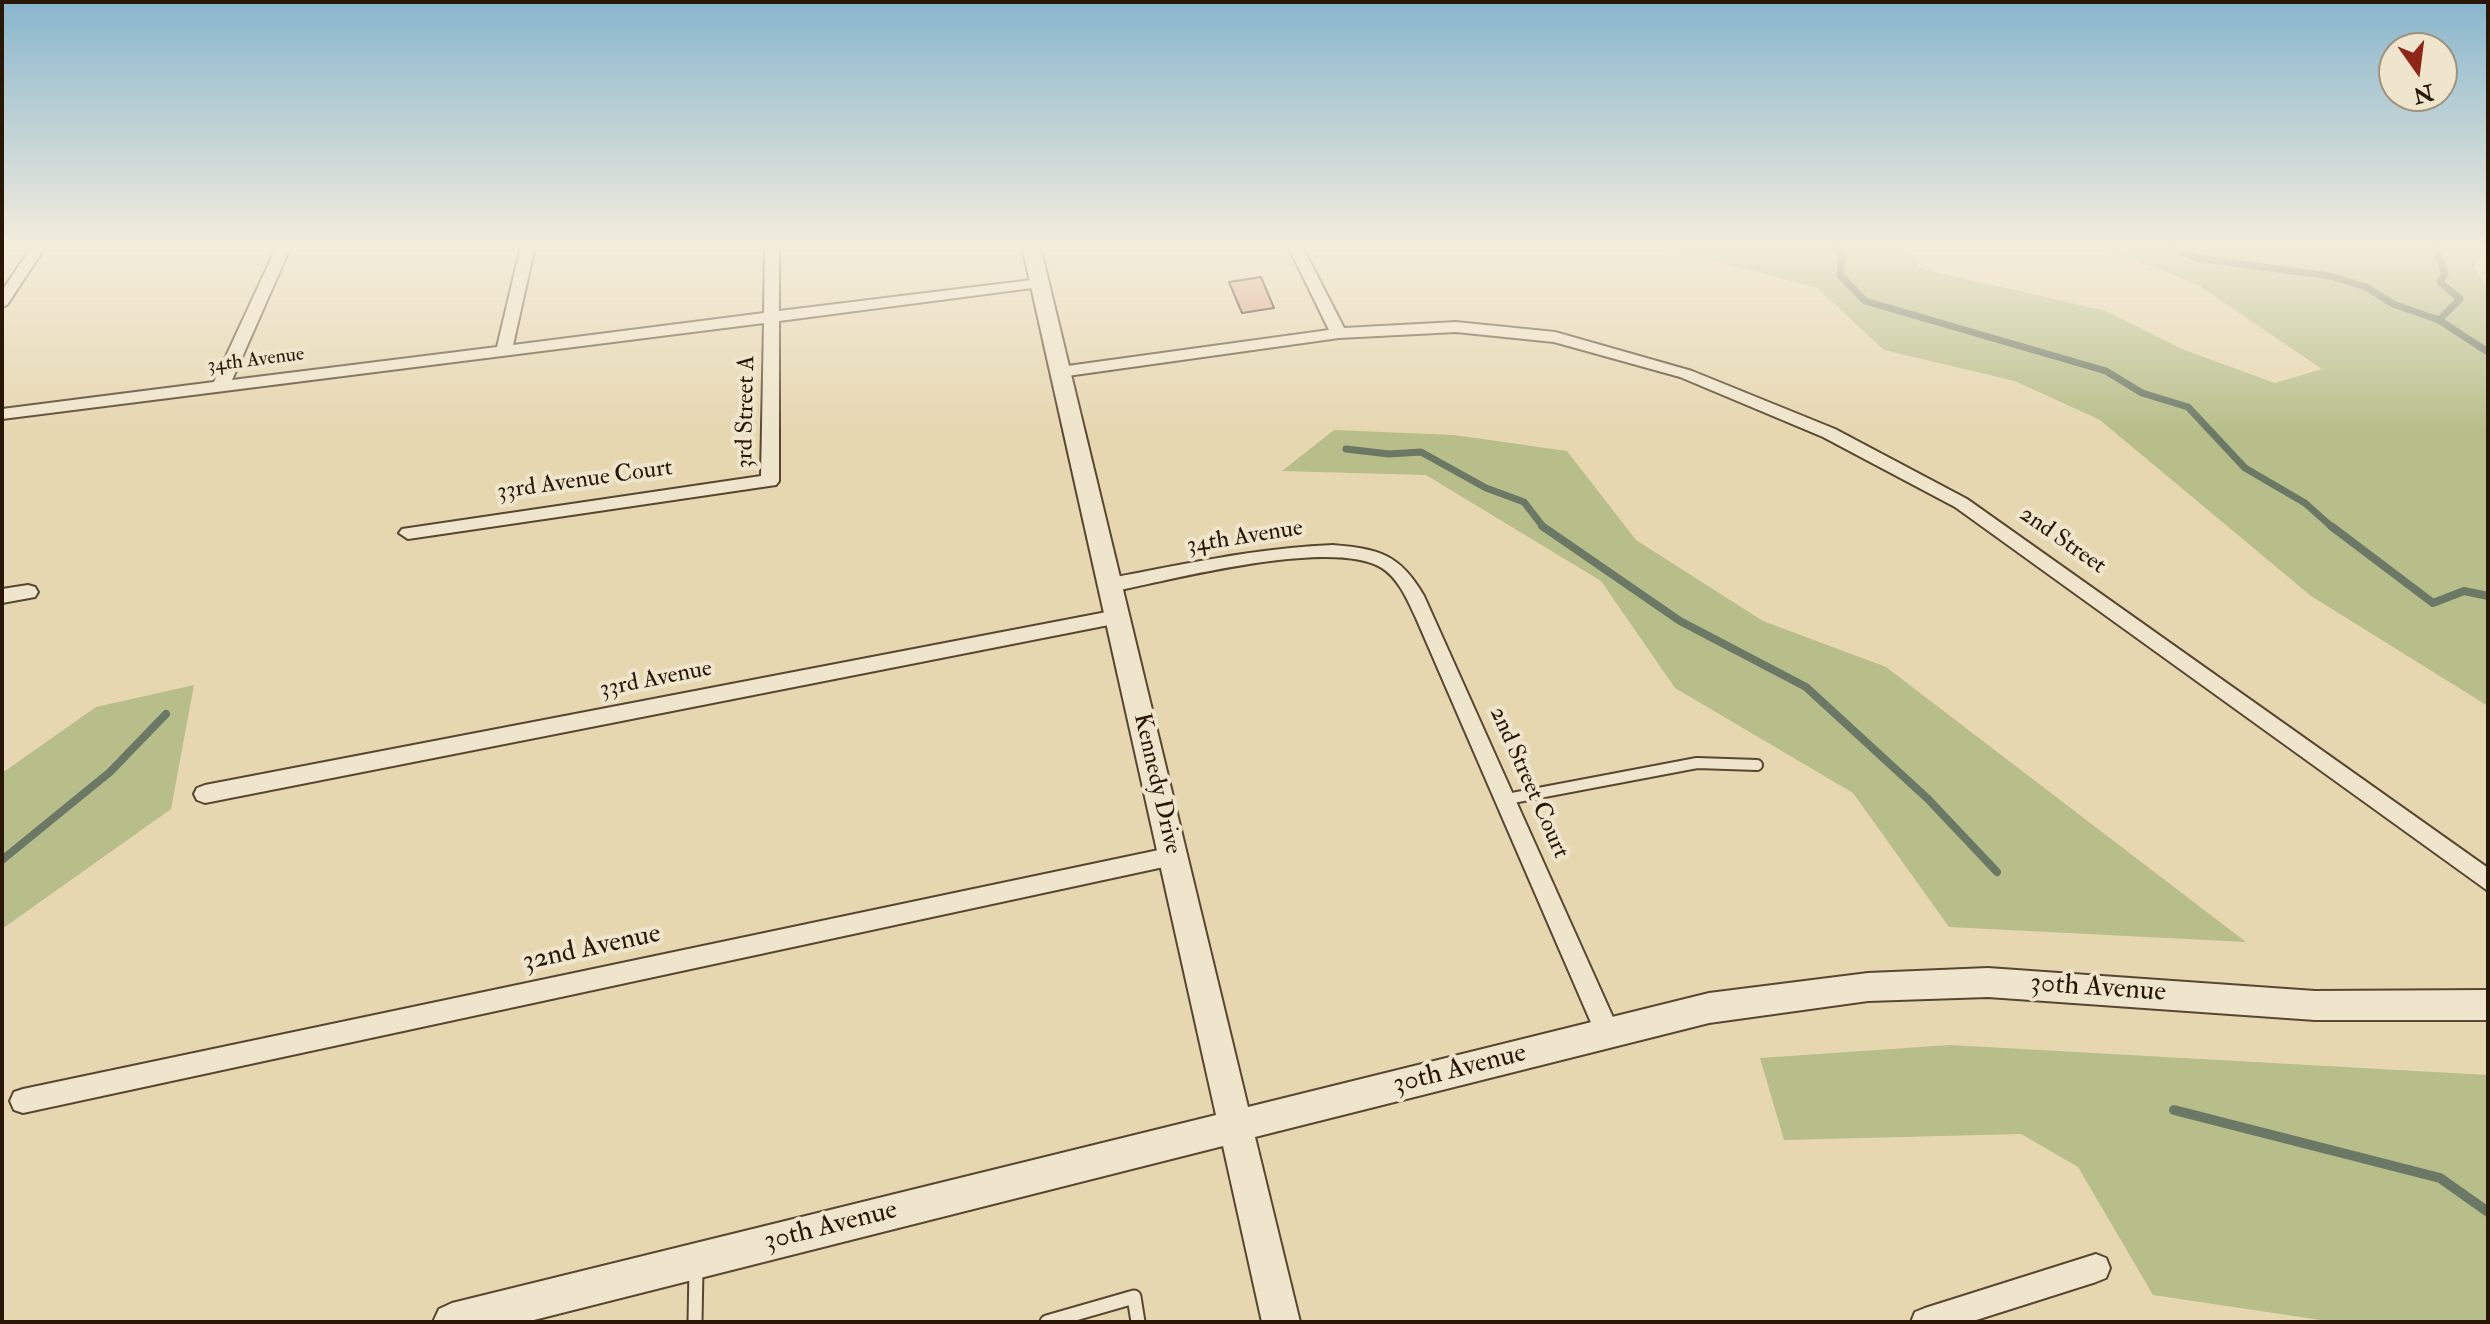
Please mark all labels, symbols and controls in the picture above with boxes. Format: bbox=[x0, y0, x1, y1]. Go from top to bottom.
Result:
north arrow bbox=[2378, 32, 2458, 112]
text: N bbox=[2410, 77, 2436, 109]
street label: 34th Avenue bbox=[206, 343, 306, 379]
street label: 3rd Street A bbox=[732, 355, 762, 469]
street label: 33rd Avenue Court bbox=[495, 454, 675, 508]
street label: 2nd Street bbox=[2013, 501, 2111, 581]
street label: 34th Avenue bbox=[1185, 515, 1305, 561]
street label: 33rd Avenue bbox=[598, 655, 714, 705]
street label: 2nd Street Court bbox=[1482, 703, 1574, 863]
street label: Kennedy Drive bbox=[1126, 711, 1186, 857]
street label: 32nd Avenue bbox=[520, 918, 664, 980]
street label: 30th Avenue bbox=[2029, 968, 2167, 1010]
street label: 30th Avenue bbox=[1390, 1037, 1530, 1103]
street label: 30th Avenue bbox=[761, 1194, 901, 1260]

